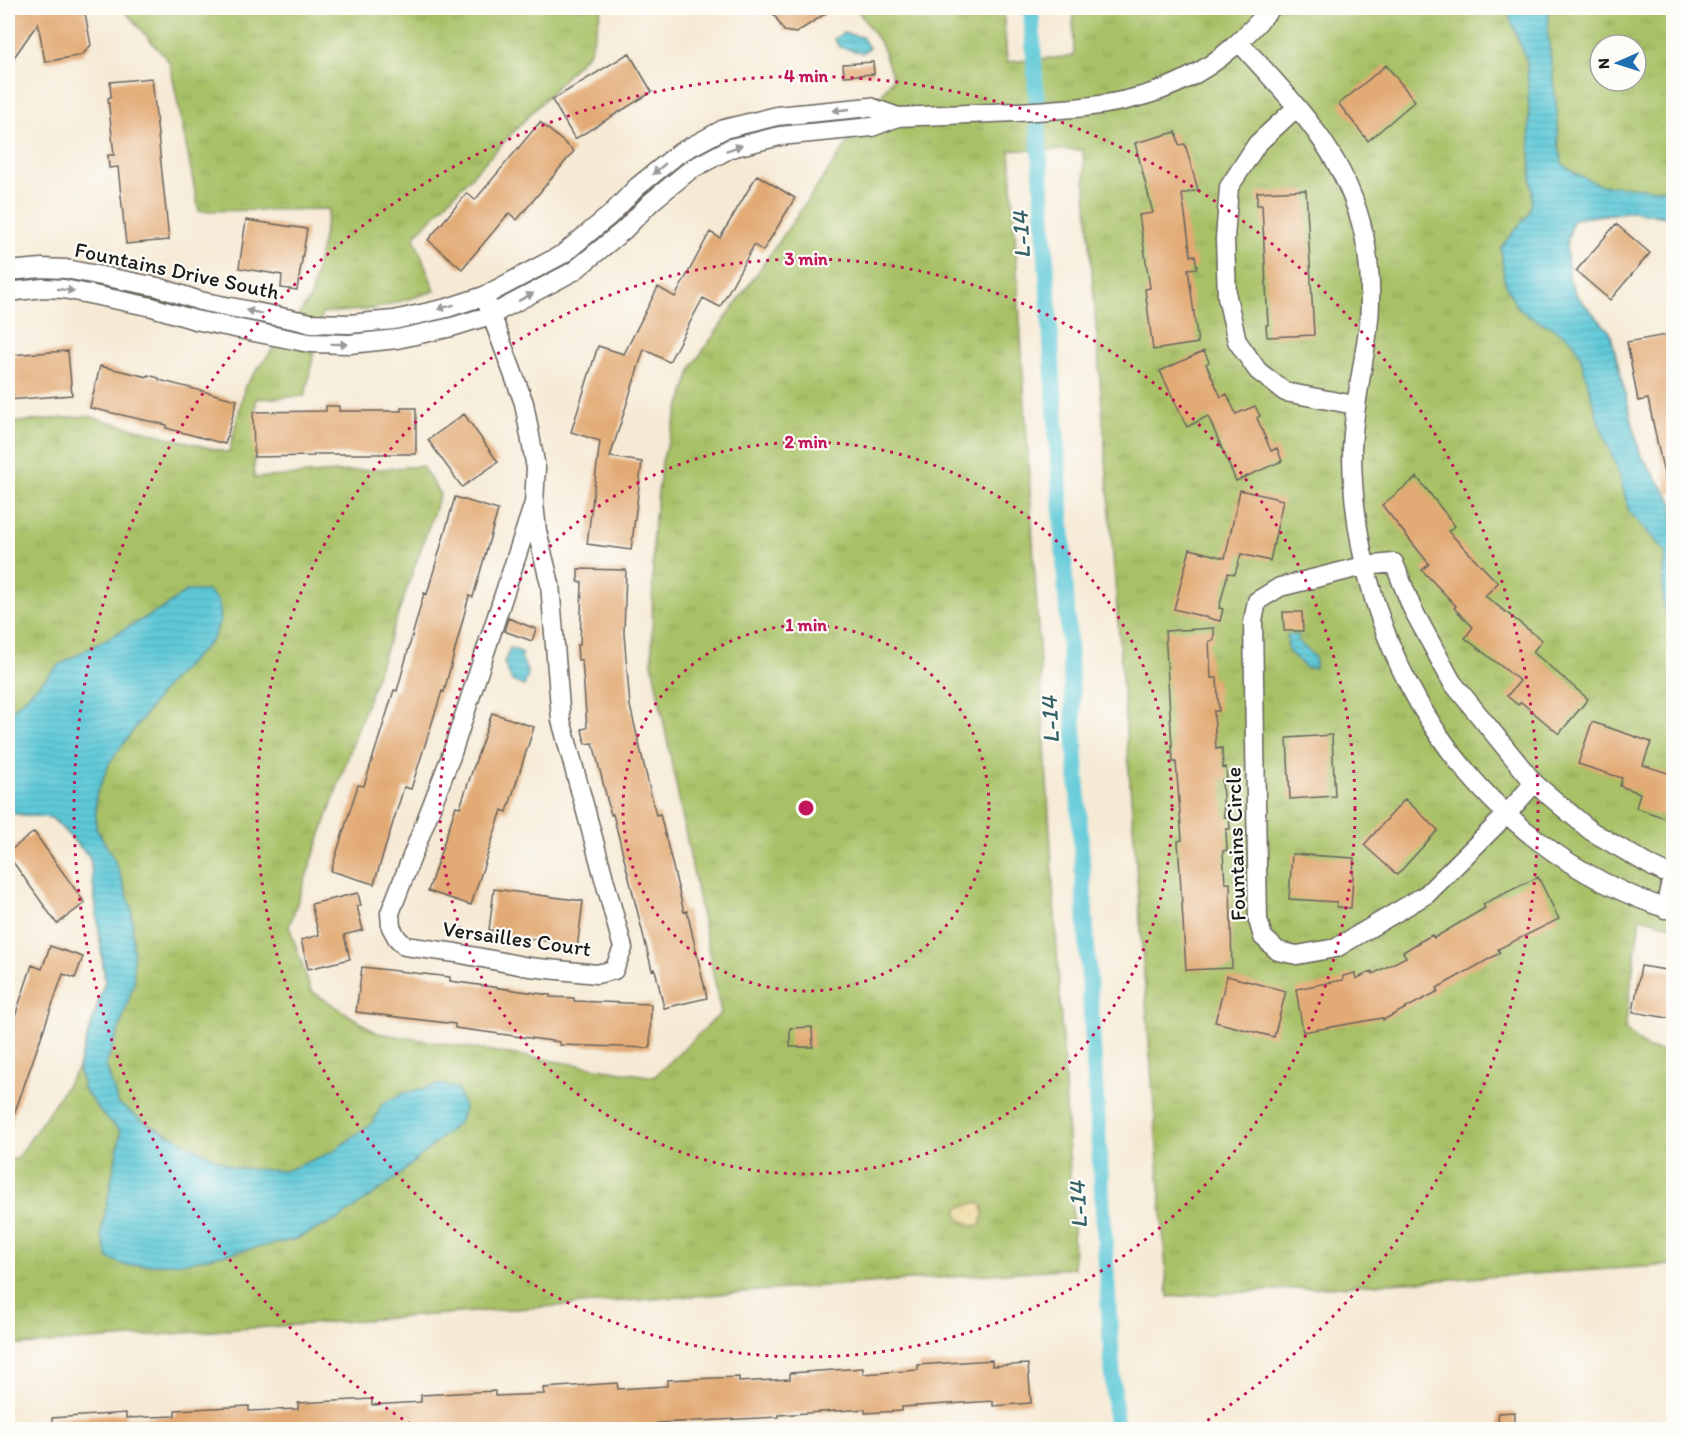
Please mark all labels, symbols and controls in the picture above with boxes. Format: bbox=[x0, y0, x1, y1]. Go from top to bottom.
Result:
north arrow bbox=[1588, 33, 1648, 93]
text: N bbox=[1594, 58, 1613, 70]
text: 4 min bbox=[784, 65, 829, 87]
one-way arrow bbox=[831, 105, 850, 115]
one-way arrow bbox=[725, 143, 743, 153]
one-way arrow bbox=[651, 162, 667, 175]
water label: L-14 bbox=[1005, 209, 1036, 259]
street label: Fountains Drive South bbox=[72, 236, 282, 305]
text: 3 min bbox=[784, 248, 828, 270]
one-way arrow bbox=[56, 285, 75, 295]
one-way arrow bbox=[518, 292, 535, 302]
one-way arrow bbox=[437, 303, 455, 313]
one-way arrow bbox=[244, 306, 263, 316]
one-way arrow bbox=[329, 339, 348, 349]
text: 2 min bbox=[785, 431, 828, 453]
text: 1 min bbox=[785, 614, 827, 636]
water label: L-14 bbox=[1034, 694, 1065, 744]
street label: Fountains Circle bbox=[1219, 767, 1252, 921]
centre of rings bbox=[796, 798, 816, 818]
street label: Versailles Court bbox=[441, 915, 593, 962]
water label: L-14 bbox=[1062, 1179, 1093, 1229]

